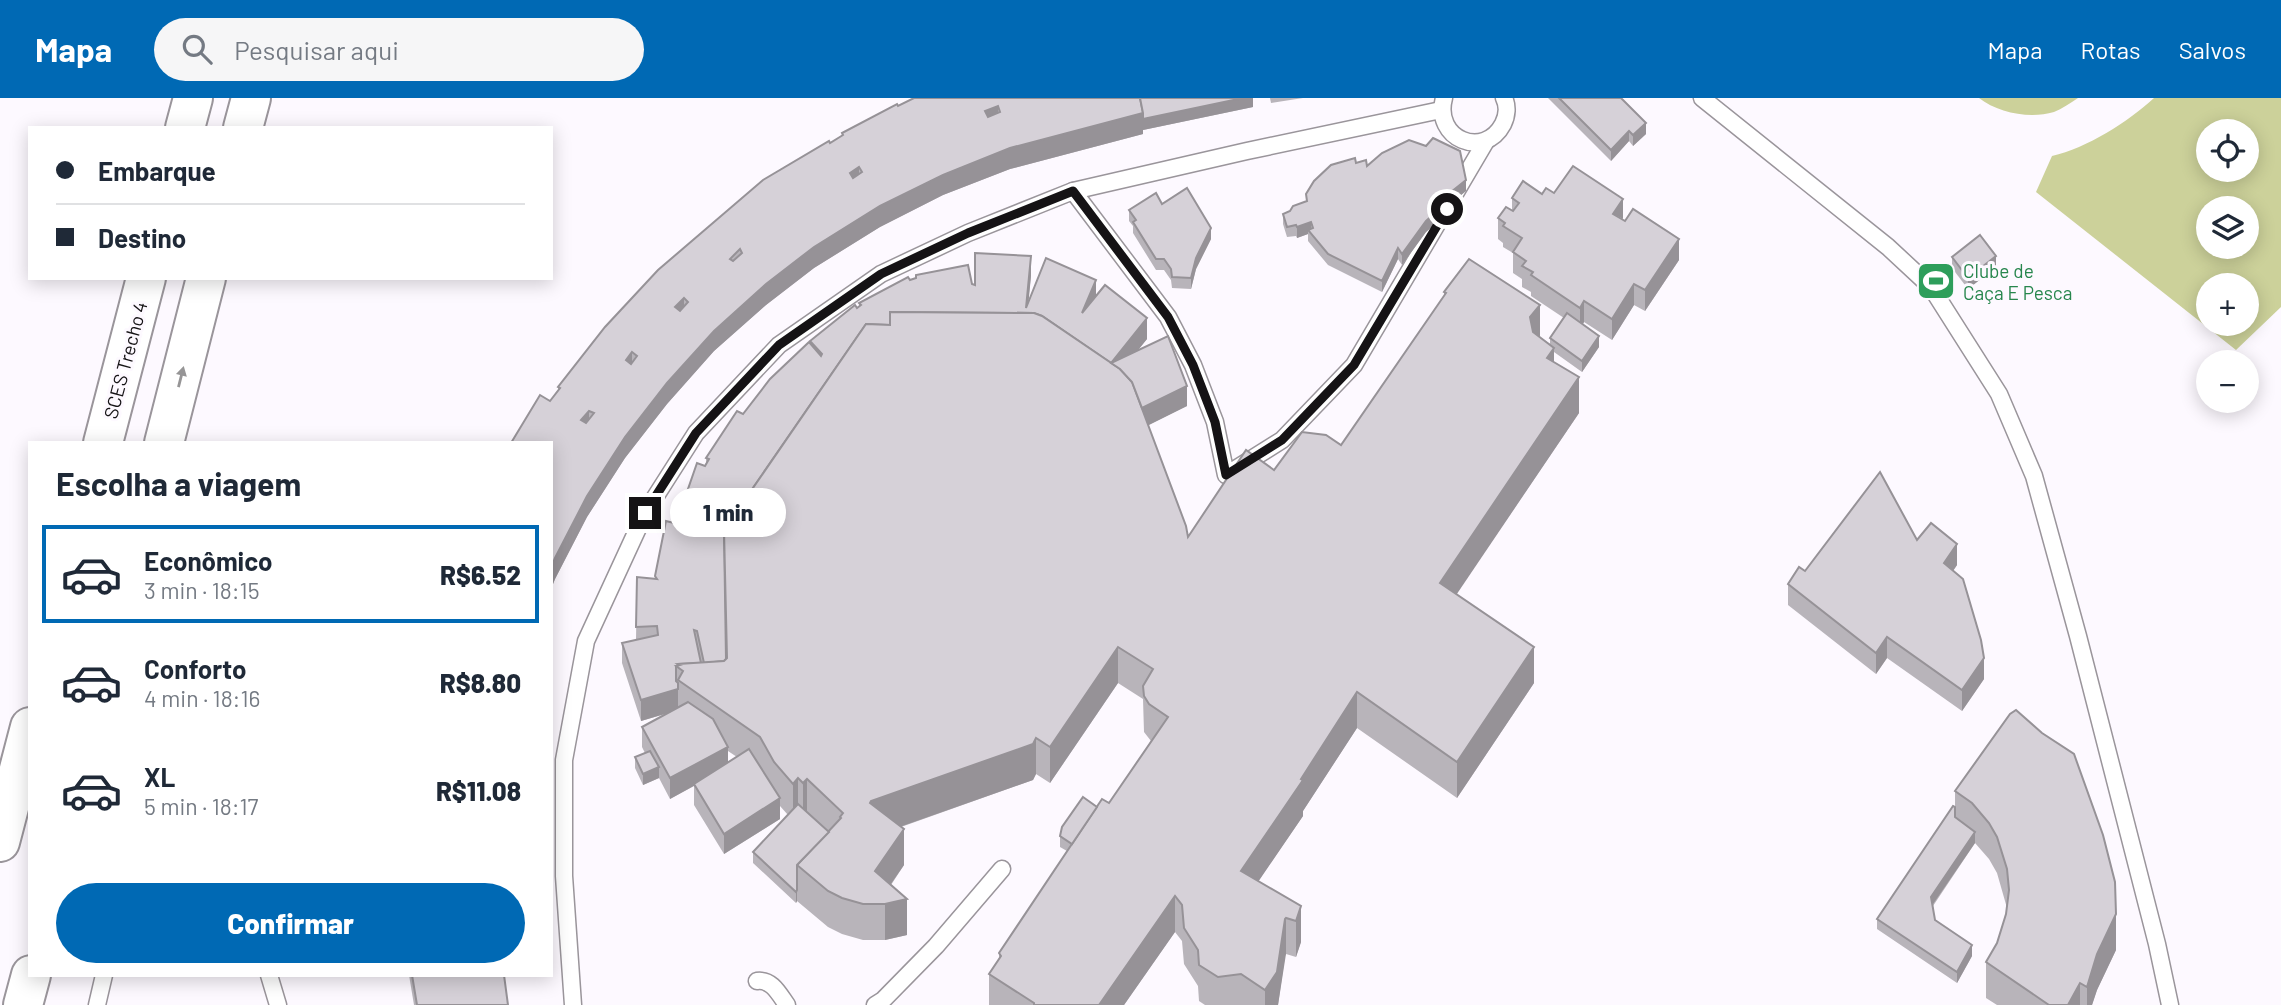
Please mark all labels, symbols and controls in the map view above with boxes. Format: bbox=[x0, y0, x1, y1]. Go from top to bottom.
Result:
search box bbox=[154, 18, 644, 81]
text: Mapa bbox=[35, 29, 112, 69]
icon: search bbox=[178, 30, 216, 68]
text: Pesquisar aqui bbox=[234, 34, 399, 65]
text: Mapa bbox=[1988, 35, 2043, 64]
text: Rotas bbox=[2081, 35, 2141, 64]
text: Salvos bbox=[2179, 35, 2246, 64]
map controls bbox=[2196, 119, 2259, 413]
button: locate bbox=[2196, 119, 2259, 182]
text: Embarque bbox=[98, 155, 216, 186]
route start bbox=[1431, 193, 1463, 225]
button: layers bbox=[2196, 196, 2259, 259]
text: Destino bbox=[98, 222, 186, 253]
place label: Clube de Caça E Pesca bbox=[1963, 259, 2072, 304]
sports icon: Clube de Caça E Pesca bbox=[1915, 260, 1957, 302]
button: + bbox=[2196, 273, 2259, 336]
street label: SCES Trecho 4 bbox=[98, 299, 152, 421]
button: − bbox=[2196, 350, 2259, 413]
one-way arrow bbox=[176, 365, 187, 387]
text: Escolha a viagem bbox=[56, 464, 301, 502]
callout: 1 min bbox=[670, 488, 785, 538]
route end bbox=[629, 497, 661, 529]
text: 1 min bbox=[703, 498, 753, 526]
icon: car bbox=[60, 543, 123, 606]
text: Econômico bbox=[144, 545, 273, 576]
text: R$6.52 bbox=[440, 559, 521, 590]
text: 3 min · 18:15 bbox=[144, 576, 259, 604]
icon: car bbox=[60, 651, 123, 714]
text: Conforto bbox=[144, 653, 247, 684]
text: R$8.80 bbox=[440, 667, 521, 698]
text: 4 min · 18:16 bbox=[144, 684, 260, 712]
icon: car bbox=[60, 759, 123, 822]
text: XL bbox=[144, 761, 175, 792]
text: R$11.08 bbox=[436, 775, 521, 806]
text: 5 min · 18:17 bbox=[144, 792, 259, 820]
button: Confirmar bbox=[56, 883, 525, 963]

